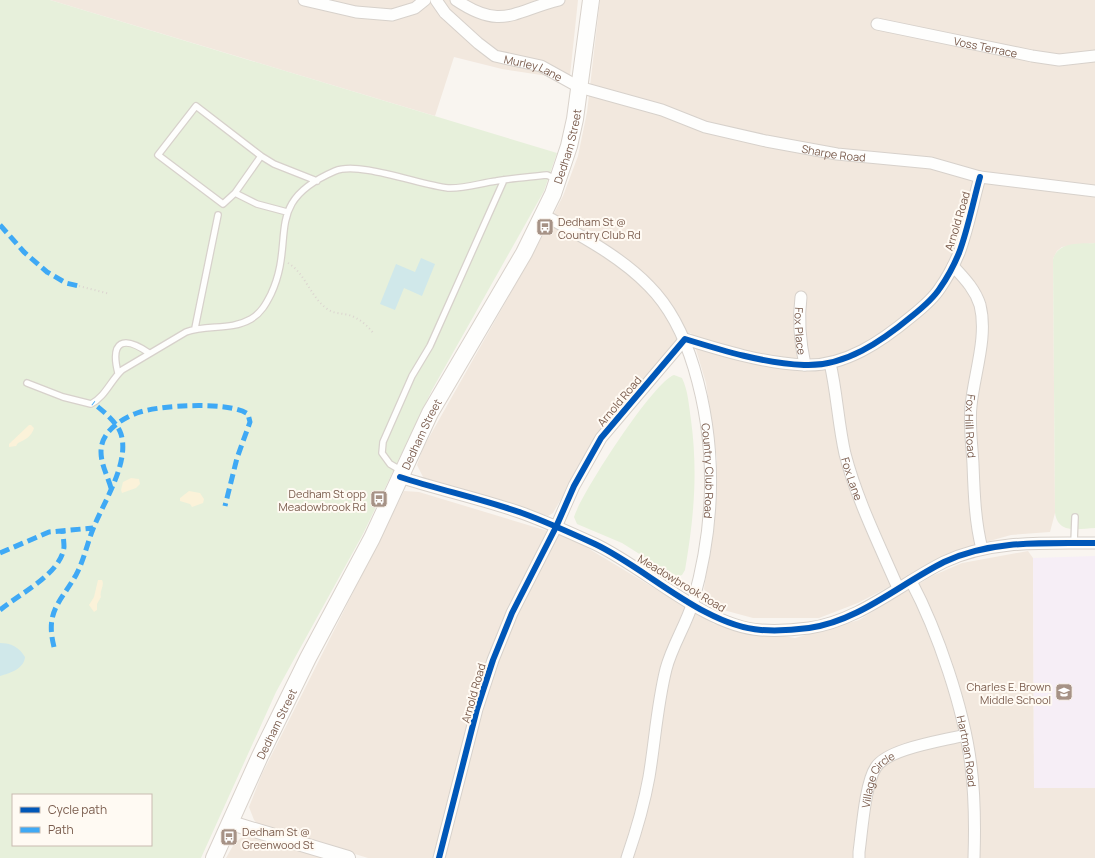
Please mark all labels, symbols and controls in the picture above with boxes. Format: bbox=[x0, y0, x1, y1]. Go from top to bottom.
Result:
street label: Voss Terrace bbox=[953, 33, 1019, 60]
street label: Murley Lane bbox=[503, 51, 566, 84]
street label: Dedham Street bbox=[549, 108, 584, 186]
street label: Sharpe Road bbox=[800, 140, 867, 164]
street label: Arnold Road bbox=[941, 189, 973, 253]
place label: Dedham St @ Country Club Rd bbox=[558, 214, 641, 242]
bus stop icon: Dedham St @ Country Club Rd bbox=[535, 217, 555, 237]
street label: Fox Place bbox=[792, 307, 810, 356]
street label: Arnold Road bbox=[594, 373, 644, 429]
street label: Fox Hill Road bbox=[963, 393, 980, 458]
street label: Dedham Street bbox=[397, 396, 444, 472]
street label: Country Club Road bbox=[699, 422, 718, 519]
street label: Fox Lane bbox=[839, 455, 867, 503]
place label: Dedham St opp Meadowbrook Rd bbox=[279, 486, 366, 514]
bus stop icon: Dedham St opp Meadowbrook Rd bbox=[369, 489, 389, 509]
street label: Meadowbrook Road bbox=[635, 551, 729, 615]
street label: Arnold Road bbox=[457, 661, 489, 725]
place label: Charles E. Brown Middle School bbox=[966, 679, 1051, 707]
school or university icon: Charles E. Brown Middle School bbox=[1054, 682, 1074, 702]
street label: Dedham Street bbox=[252, 686, 300, 761]
street label: Hartman Road bbox=[954, 714, 981, 787]
street label: Village Circle bbox=[857, 747, 897, 809]
legend bbox=[12, 794, 152, 846]
text: Cycle path bbox=[48, 801, 107, 818]
text: Path bbox=[48, 821, 74, 838]
place label: Dedham St @ Greenwood St bbox=[242, 824, 314, 852]
bus stop icon: Dedham St @ Greenwood St bbox=[219, 827, 239, 847]

